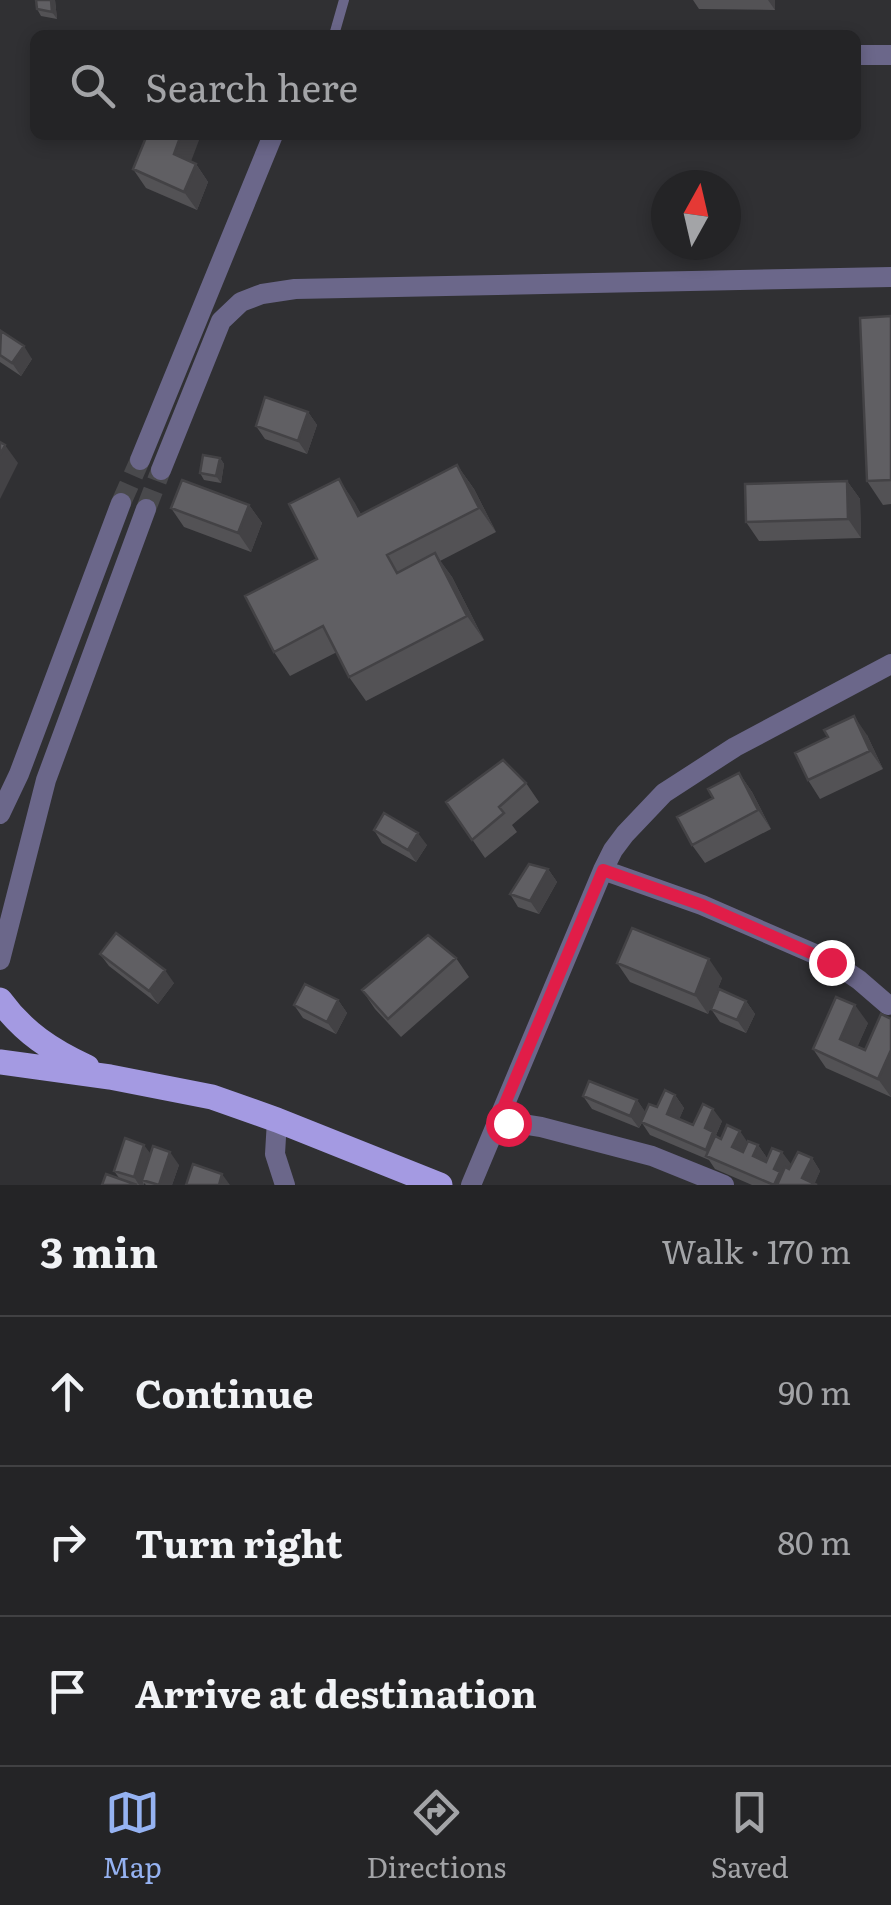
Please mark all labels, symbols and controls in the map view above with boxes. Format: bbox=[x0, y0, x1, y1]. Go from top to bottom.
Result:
search box bbox=[30, 30, 861, 140]
text: Search here bbox=[145, 57, 358, 114]
icon: search bbox=[65, 58, 120, 113]
north arrow bbox=[651, 170, 741, 260]
route end bbox=[809, 940, 855, 986]
route start bbox=[486, 1101, 532, 1147]
text: 3 min bbox=[40, 1219, 158, 1281]
text: Walk · 170 m bbox=[661, 1226, 851, 1274]
text: Continue bbox=[135, 1363, 313, 1420]
icon: ahead bbox=[40, 1364, 95, 1419]
text: 90 m bbox=[778, 1367, 851, 1415]
text: Turn right bbox=[135, 1513, 342, 1570]
icon: right bbox=[40, 1514, 95, 1569]
text: 80 m bbox=[777, 1517, 851, 1565]
text: Arrive at destination bbox=[135, 1663, 537, 1720]
icon: arrive bbox=[40, 1664, 95, 1719]
tab: Map bbox=[102, 1785, 162, 1887]
tab: Directions bbox=[366, 1785, 506, 1887]
tab: Saved bbox=[711, 1785, 789, 1887]

